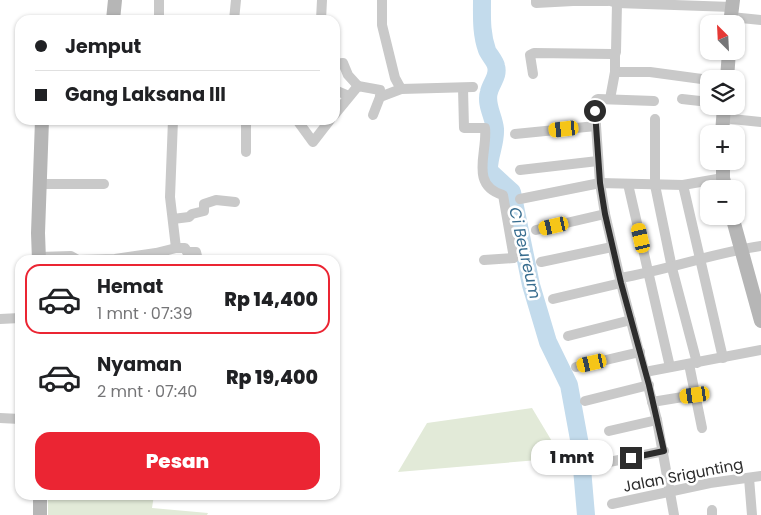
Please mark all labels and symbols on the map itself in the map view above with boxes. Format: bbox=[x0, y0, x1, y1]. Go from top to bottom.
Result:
north arrow bbox=[700, 15, 745, 60]
route start bbox=[584, 100, 606, 122]
car bbox=[548, 120, 579, 138]
water label: Ci Beureum bbox=[503, 205, 547, 301]
car bbox=[537, 215, 570, 237]
car bbox=[630, 222, 651, 254]
car bbox=[575, 352, 608, 374]
car bbox=[679, 385, 710, 405]
callout: 1 mnt bbox=[531, 440, 614, 476]
route end bbox=[620, 447, 642, 469]
street label: Jalan Srigunting bbox=[621, 453, 745, 497]

